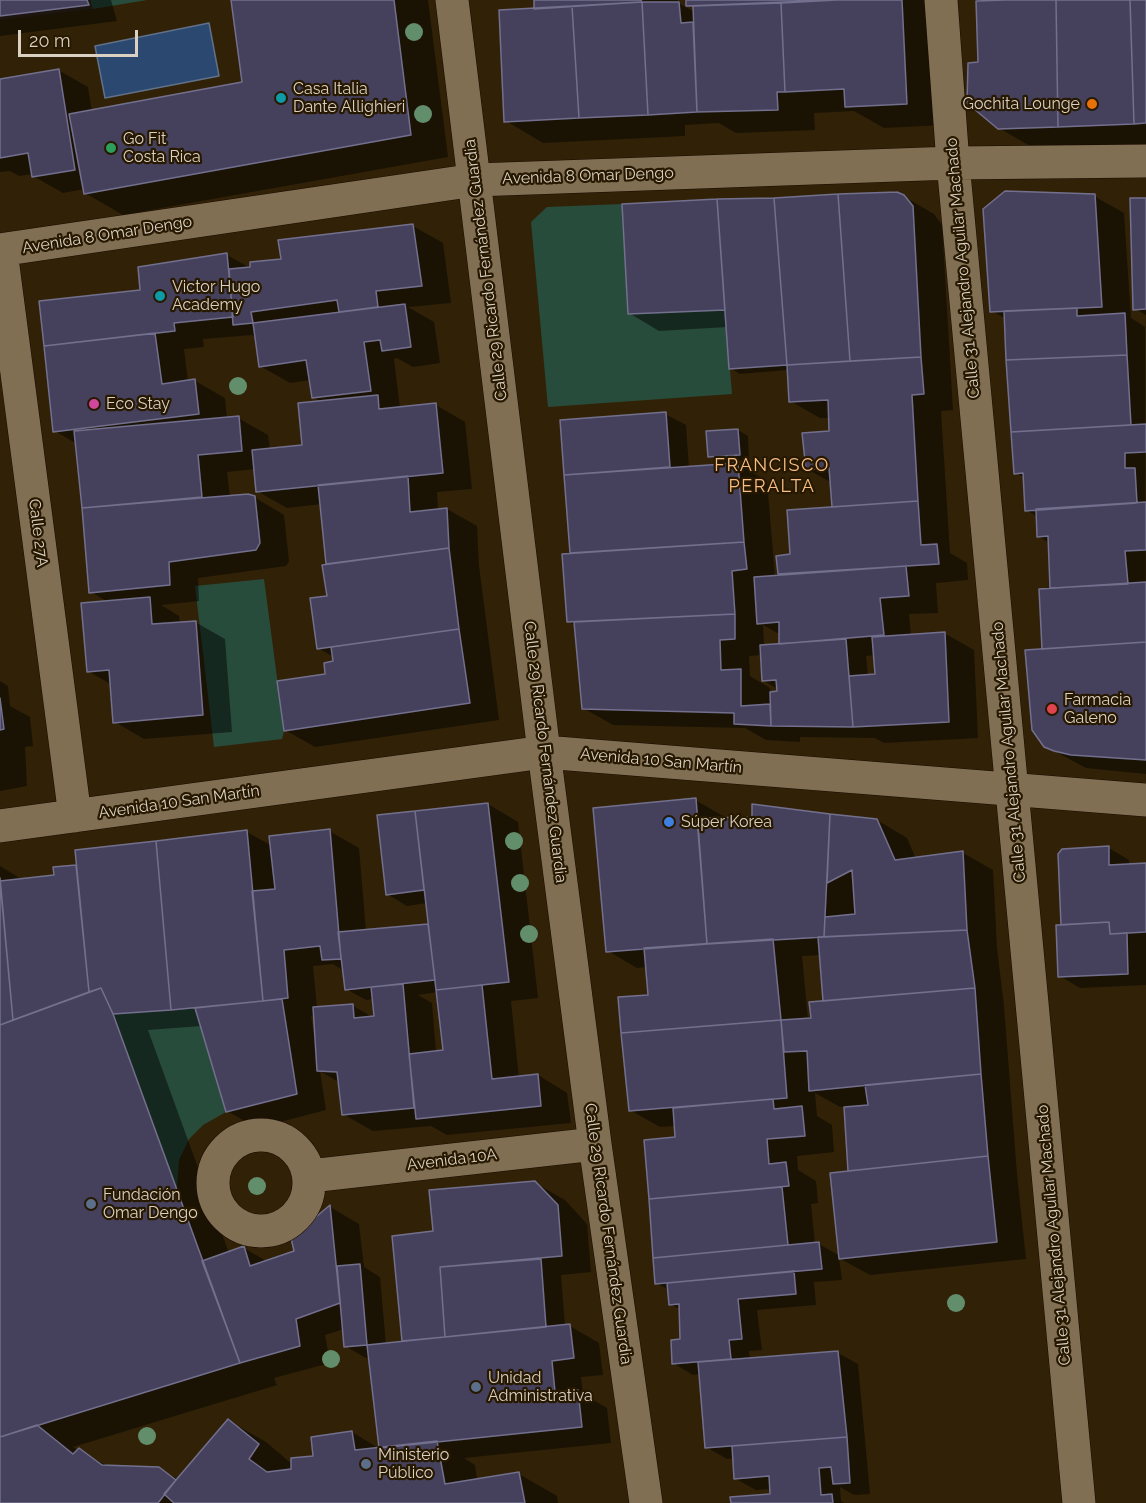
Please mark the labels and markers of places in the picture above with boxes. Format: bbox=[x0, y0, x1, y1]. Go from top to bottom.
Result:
place label: Casa Italia Dante Allighieri bbox=[293, 79, 405, 117]
marker: Casa Italia Dante Allighieri bbox=[274, 91, 288, 105]
place label: Gochita Lounge bbox=[962, 94, 1080, 114]
marker: Gochita Lounge bbox=[1085, 97, 1099, 111]
place label: Go Fit Costa Rica bbox=[123, 129, 201, 167]
marker: Go Fit Costa Rica bbox=[104, 141, 118, 155]
place label: Victor Hugo Academy bbox=[172, 277, 260, 315]
marker: Victor Hugo Academy bbox=[153, 289, 167, 303]
place label: Eco Stay bbox=[106, 394, 170, 414]
marker: Eco Stay bbox=[87, 397, 101, 411]
place label: Farmacia Galeno bbox=[1064, 690, 1131, 728]
marker: Farmacia Galeno bbox=[1045, 702, 1059, 716]
place label: Súper Korea bbox=[681, 812, 772, 832]
marker: Súper Korea bbox=[662, 815, 676, 829]
place label: Fundación Omar Dengo bbox=[103, 1185, 198, 1223]
marker: Fundación Omar Dengo bbox=[84, 1197, 98, 1211]
place label: Unidad Administrativa bbox=[488, 1368, 593, 1406]
marker: Unidad Administrativa bbox=[469, 1380, 483, 1394]
place label: Ministerio Público bbox=[378, 1445, 449, 1483]
marker: Ministerio Público bbox=[359, 1457, 373, 1471]

